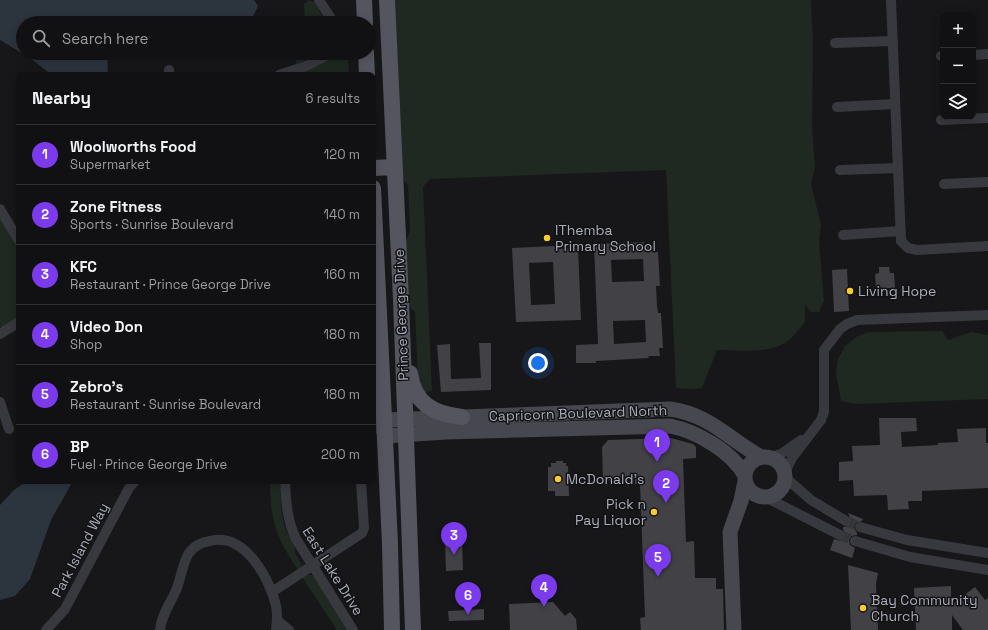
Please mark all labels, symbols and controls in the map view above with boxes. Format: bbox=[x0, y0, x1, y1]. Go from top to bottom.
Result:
map controls bbox=[940, 12, 976, 120]
button: + bbox=[940, 12, 976, 48]
search box bbox=[16, 16, 376, 60]
icon: search bbox=[30, 27, 52, 49]
text: Search here bbox=[62, 29, 148, 48]
button: − bbox=[940, 48, 976, 84]
button: layers bbox=[940, 84, 976, 120]
text: Nearby bbox=[32, 87, 91, 109]
text: 6 results bbox=[306, 90, 360, 107]
text: Woolworths Food bbox=[70, 137, 196, 156]
text: 1 bbox=[42, 146, 48, 163]
text: 120 m bbox=[324, 146, 360, 163]
text: Supermarket bbox=[70, 156, 151, 173]
text: Zone Fitness bbox=[70, 197, 162, 216]
text: 2 bbox=[41, 206, 49, 223]
text: 140 m bbox=[324, 206, 360, 223]
text: Sports · Sunrise Boulevard bbox=[70, 216, 234, 233]
place label: IThemba Primary School bbox=[555, 221, 656, 255]
marker: IThemba Primary School bbox=[542, 233, 552, 243]
street label: Prince George Drive bbox=[390, 249, 412, 381]
text: KFC bbox=[70, 257, 97, 276]
text: 3 bbox=[41, 266, 49, 283]
text: 160 m bbox=[324, 266, 360, 283]
text: Restaurant · Prince George Drive bbox=[70, 276, 271, 293]
place label: Living Hope bbox=[858, 282, 936, 300]
marker: Living Hope bbox=[845, 286, 855, 296]
text: Video Don bbox=[70, 317, 143, 336]
text: 4 bbox=[41, 326, 49, 343]
text: 180 m bbox=[324, 326, 360, 343]
text: Shop bbox=[70, 336, 102, 353]
your location bbox=[528, 353, 548, 373]
text: Zebro's bbox=[70, 377, 123, 396]
text: 5 bbox=[41, 386, 49, 403]
text: 180 m bbox=[324, 386, 360, 403]
text: Restaurant · Sunrise Boulevard bbox=[70, 396, 261, 413]
street label: Capricorn Boulevard North bbox=[489, 401, 667, 425]
pin: 1 bbox=[644, 429, 670, 462]
text: BP bbox=[70, 437, 89, 456]
text: 6 bbox=[41, 446, 49, 463]
text: 200 m bbox=[321, 446, 360, 463]
text: Fuel · Prince George Drive bbox=[70, 456, 227, 473]
place label: McDonald's bbox=[566, 470, 644, 488]
pin: 2 bbox=[653, 470, 679, 503]
marker: McDonald's bbox=[553, 474, 563, 484]
place label: Pick n Pay Liquor bbox=[575, 495, 646, 529]
street label: Park Island Way bbox=[47, 500, 113, 600]
marker: Pick n Pay Liquor bbox=[649, 507, 659, 517]
pin: 3 bbox=[441, 522, 467, 555]
street label: East Lake Drive bbox=[298, 523, 368, 619]
pin: 5 bbox=[645, 544, 671, 577]
pin: 4 bbox=[531, 574, 557, 607]
pin: 6 bbox=[455, 582, 481, 615]
place label: Bay Community Church bbox=[871, 591, 978, 625]
marker: Bay Community Church bbox=[858, 603, 868, 613]

